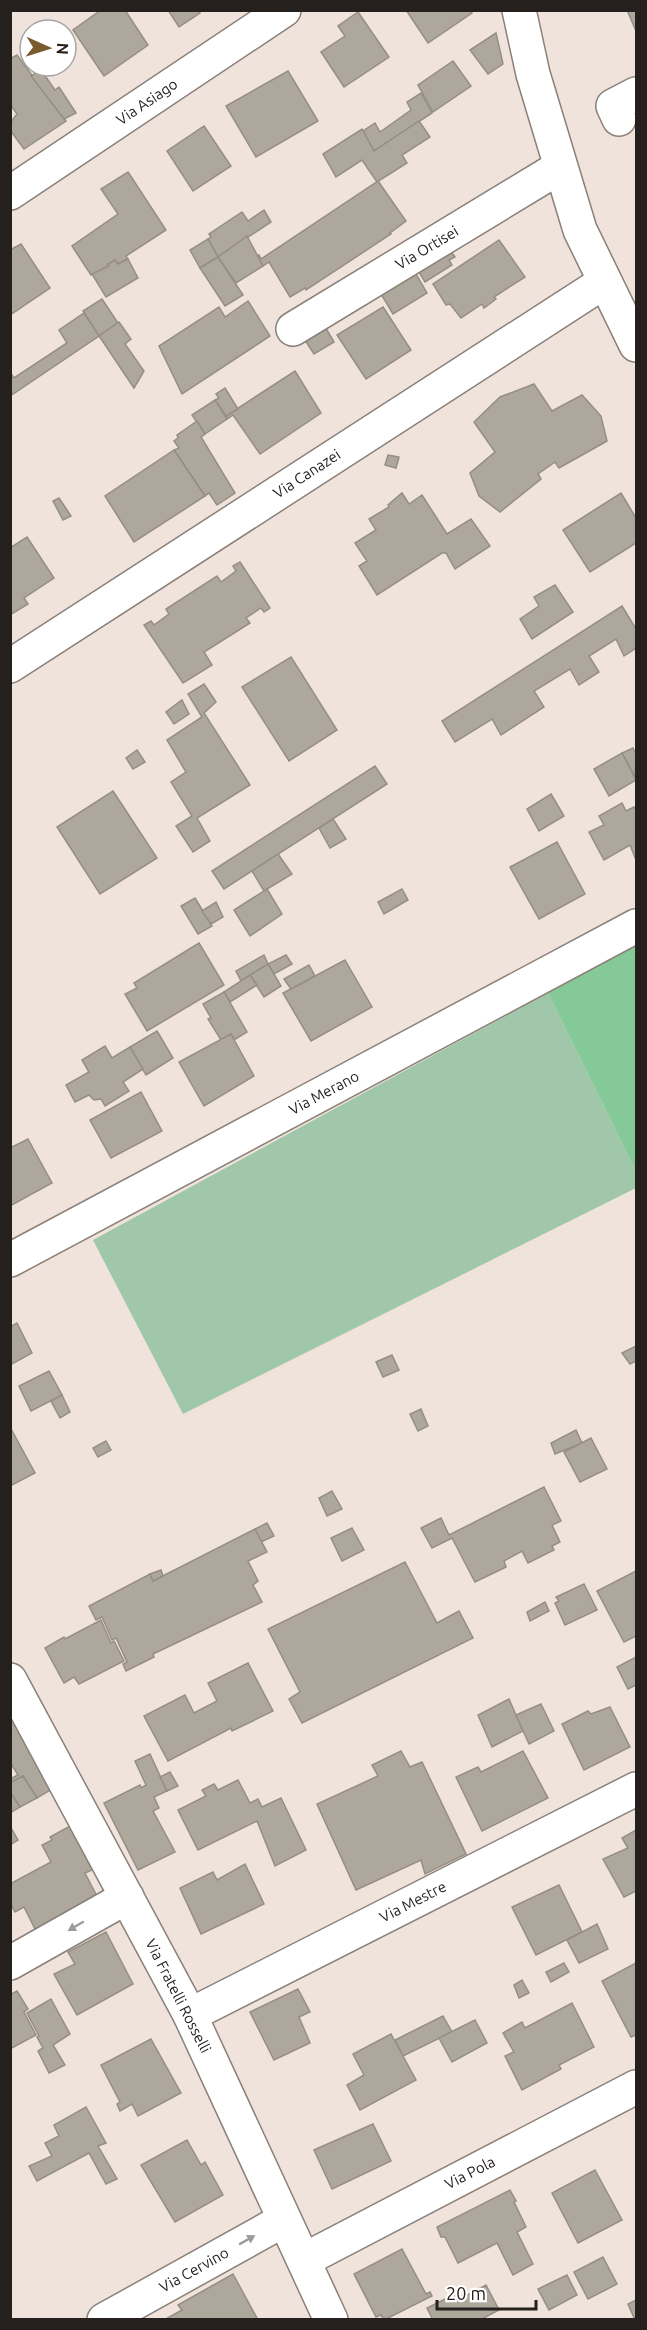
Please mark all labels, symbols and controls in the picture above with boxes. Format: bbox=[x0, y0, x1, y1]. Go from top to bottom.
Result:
north arrow bbox=[18, 18, 78, 78]
text: N bbox=[54, 42, 72, 55]
street label: Via Asiago bbox=[113, 75, 180, 128]
street label: Via Ortisei bbox=[392, 222, 461, 273]
street label: Via Canazei bbox=[270, 446, 344, 502]
street label: Via Merano bbox=[286, 1067, 362, 1118]
street label: Via Mestre bbox=[377, 1878, 449, 1926]
one-way arrow bbox=[67, 1921, 84, 1931]
street label: Via Fratelli Rosselli bbox=[142, 1936, 215, 2056]
street label: Via Pola bbox=[442, 2153, 498, 2192]
one-way arrow bbox=[238, 2235, 255, 2245]
street label: Via Cervino bbox=[156, 2244, 231, 2296]
scale bar bbox=[437, 2273, 536, 2311]
text: 20 m bbox=[446, 2283, 486, 2303]

